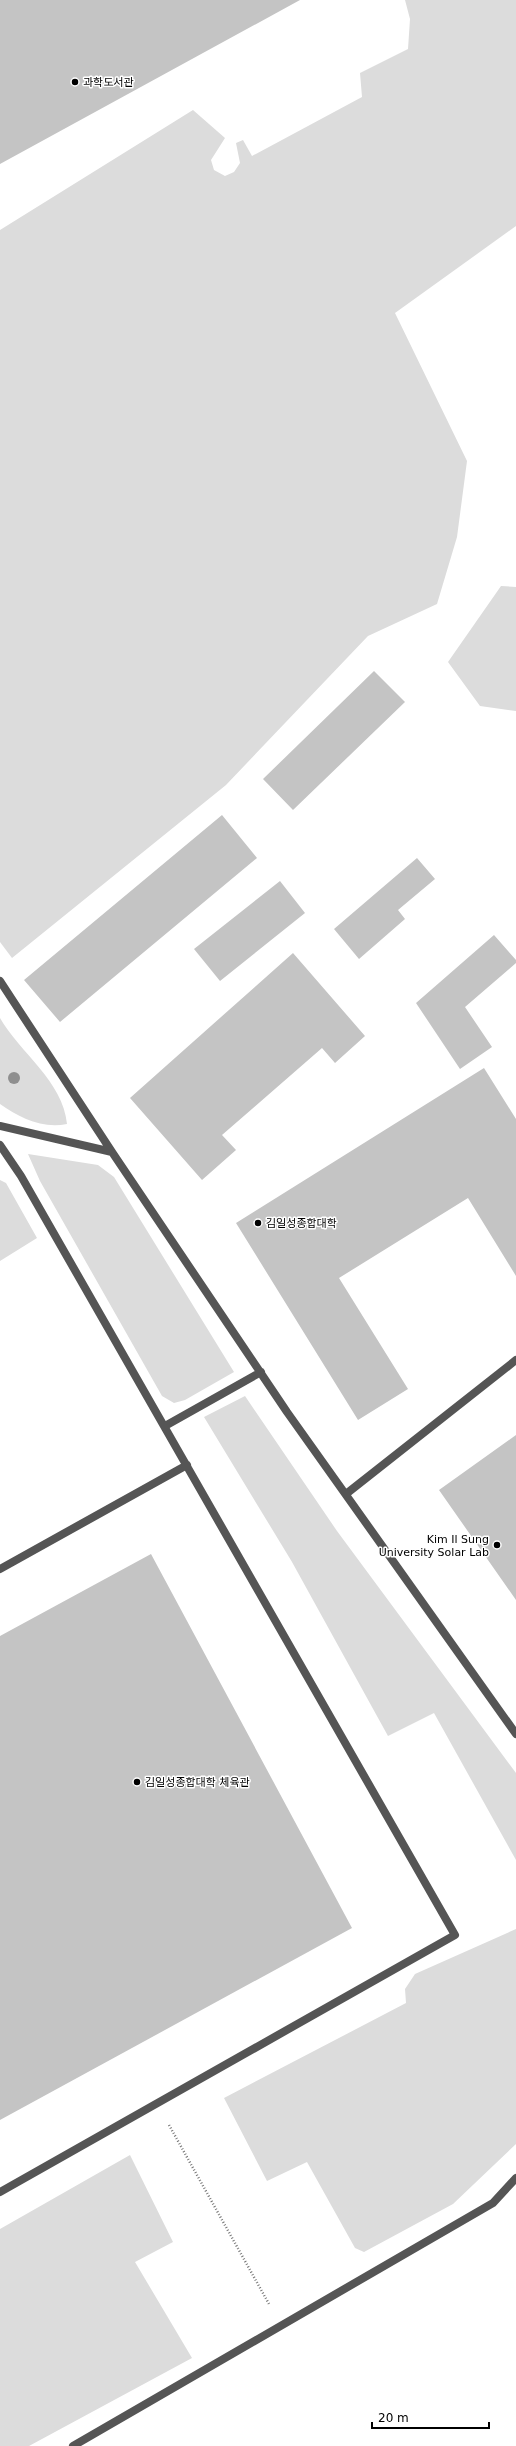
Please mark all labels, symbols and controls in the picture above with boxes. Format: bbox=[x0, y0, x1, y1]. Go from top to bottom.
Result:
place label: 과학도서관 bbox=[83, 76, 134, 89]
marker: 과학도서관 bbox=[70, 77, 80, 87]
place label: 김일성종합대학 bbox=[266, 1217, 337, 1230]
marker: 김일성종합대학 bbox=[253, 1218, 263, 1228]
place label: Kim Il Sung University Solar Lab bbox=[379, 1533, 489, 1559]
marker: Kim Il Sung University Solar Lab bbox=[492, 1540, 502, 1550]
place label: 김일성종합대학 체육관 bbox=[145, 1776, 250, 1789]
marker: 김일성종합대학 체육관 bbox=[132, 1777, 142, 1787]
scale bar bbox=[372, 2404, 489, 2430]
text: 20 m bbox=[378, 2411, 409, 2425]

